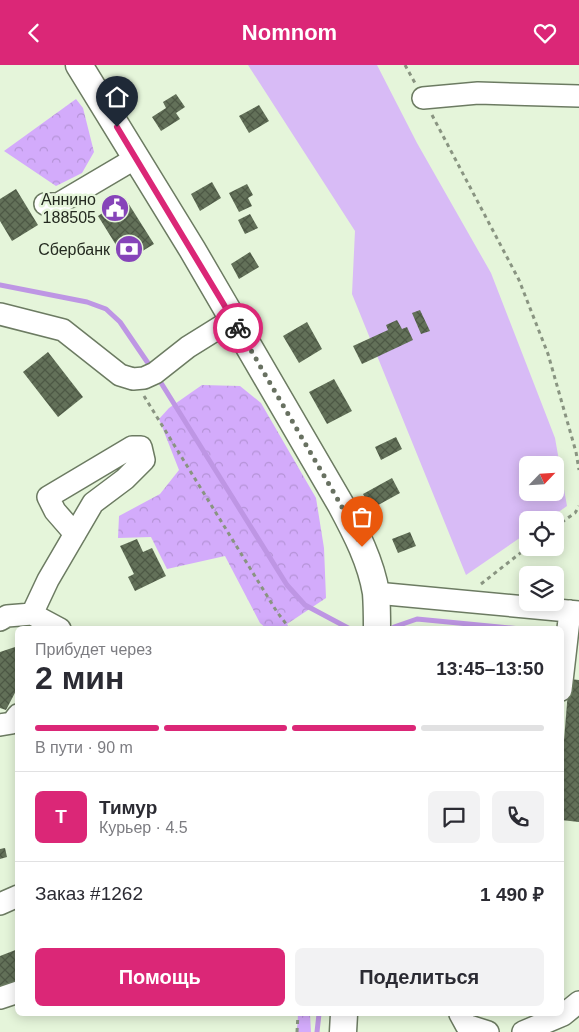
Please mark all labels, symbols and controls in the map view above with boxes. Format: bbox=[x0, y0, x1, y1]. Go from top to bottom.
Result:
icon: back bbox=[20, 19, 48, 47]
icon: heart bbox=[531, 19, 559, 47]
text: Nomnom bbox=[242, 20, 337, 45]
pin bbox=[96, 76, 138, 127]
icon: home bbox=[103, 83, 131, 111]
place label: Аннино 188505 bbox=[41, 191, 96, 226]
public building icon: Аннино 188505 bbox=[100, 193, 130, 223]
bank icon: Сбербанк bbox=[114, 234, 144, 264]
place label: Сбербанк bbox=[38, 241, 111, 258]
courier bbox=[213, 303, 263, 353]
icon: bike bbox=[224, 314, 252, 342]
north arrow bbox=[519, 456, 564, 501]
map controls bbox=[519, 456, 564, 611]
pin bbox=[341, 496, 383, 547]
icon: bag bbox=[348, 503, 376, 531]
button: locate bbox=[519, 511, 564, 556]
button: layers bbox=[519, 566, 564, 611]
text: Прибудет через bbox=[35, 641, 152, 658]
text: 13:45–13:50 bbox=[436, 658, 544, 679]
text: 2 мин bbox=[35, 660, 124, 696]
text: В пути · 90 m bbox=[35, 739, 133, 756]
button: chat bbox=[428, 791, 480, 843]
button: phone bbox=[492, 791, 544, 843]
text: Тимур bbox=[99, 797, 157, 818]
text: Т bbox=[55, 806, 67, 827]
text: Курьер · 4.5 bbox=[99, 819, 188, 836]
text: Заказ #1262 bbox=[35, 883, 143, 904]
text: 1 490 ₽ bbox=[480, 884, 544, 905]
button: Помощь bbox=[35, 948, 285, 1006]
button: Поделиться bbox=[295, 948, 544, 1006]

